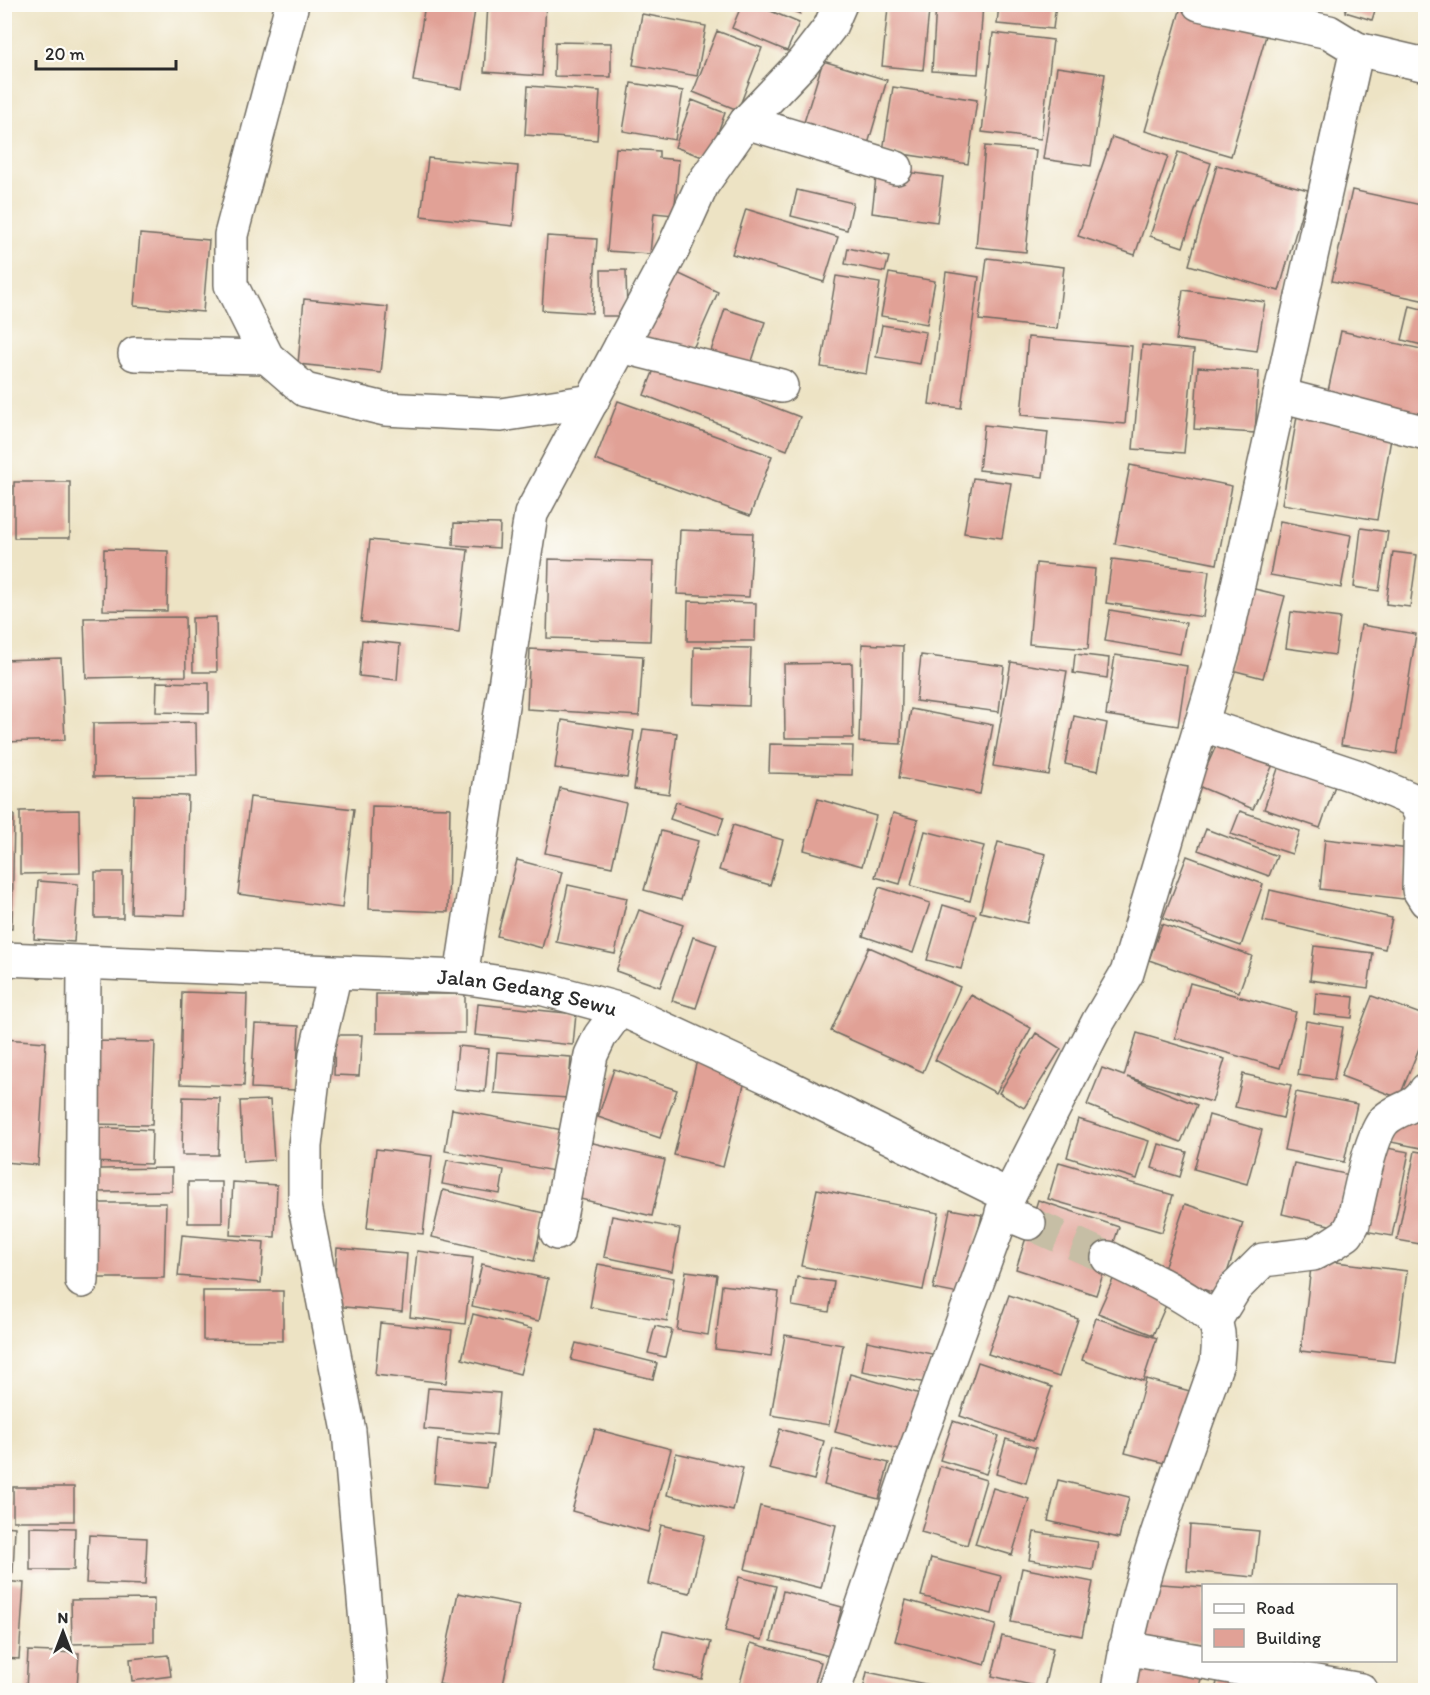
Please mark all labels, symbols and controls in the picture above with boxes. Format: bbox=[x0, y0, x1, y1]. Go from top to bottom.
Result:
scale bar bbox=[36, 33, 176, 71]
text: 20 m bbox=[45, 43, 85, 65]
street label: Jalan Gedang Sewu bbox=[436, 963, 620, 1022]
legend bbox=[1202, 1584, 1397, 1662]
text: Road bbox=[1256, 1597, 1295, 1619]
north arrow bbox=[33, 1602, 93, 1662]
text: N bbox=[58, 1608, 68, 1627]
text: Building bbox=[1256, 1627, 1322, 1649]

